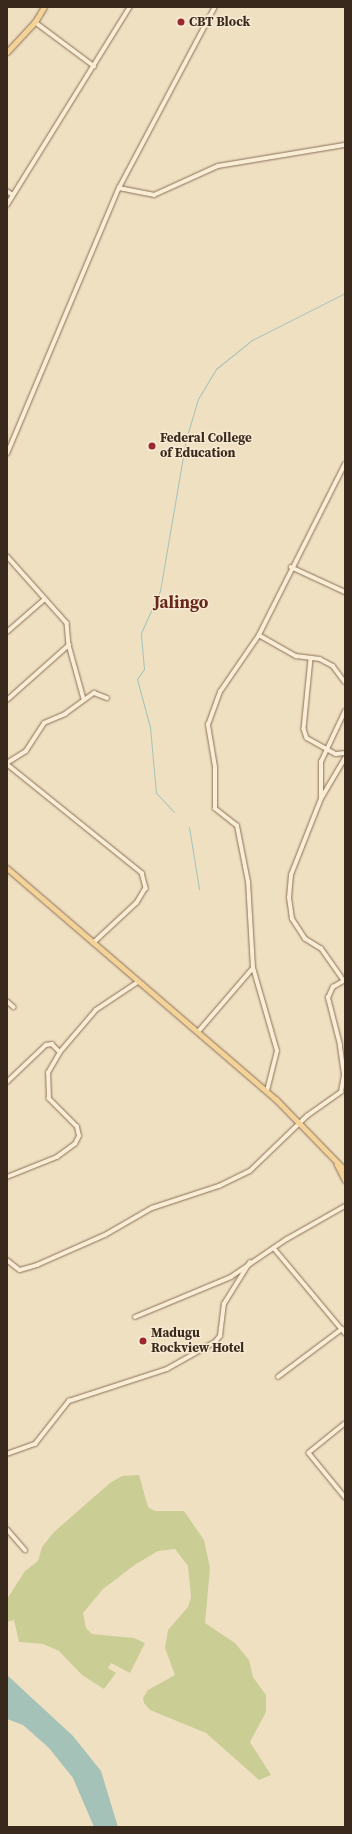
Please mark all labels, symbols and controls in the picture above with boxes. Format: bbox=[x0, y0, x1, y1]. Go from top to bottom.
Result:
place label: CBT Block bbox=[189, 14, 250, 30]
marker: CBT Block bbox=[176, 17, 186, 27]
place label: Federal College of Education bbox=[160, 431, 252, 462]
marker: Federal College of Education bbox=[147, 441, 157, 451]
district label: Jalingo bbox=[154, 593, 208, 613]
place label: Madugu Rockview Hotel bbox=[151, 1326, 244, 1357]
marker: Madugu Rockview Hotel bbox=[138, 1336, 148, 1346]

